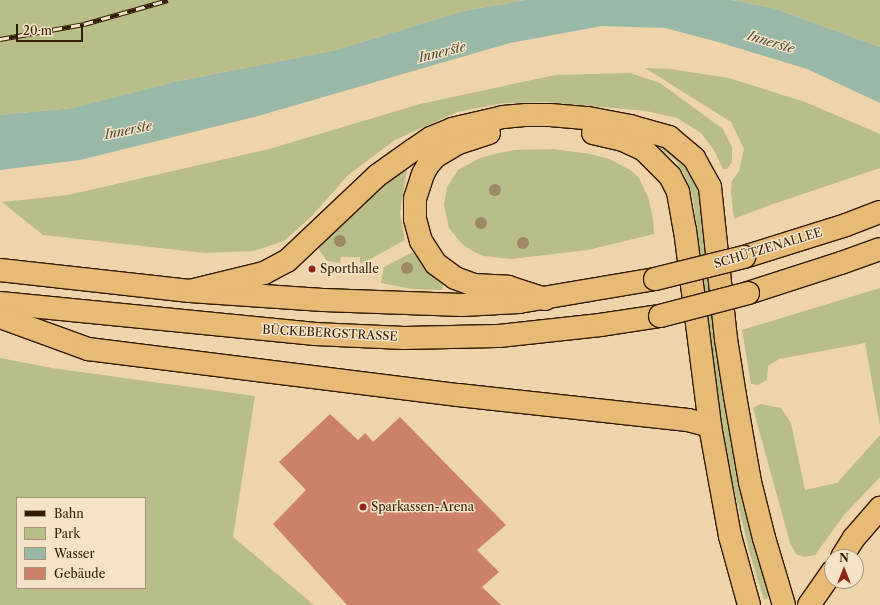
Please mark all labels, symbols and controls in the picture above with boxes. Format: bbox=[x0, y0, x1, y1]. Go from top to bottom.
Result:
scale bar bbox=[18, 16, 85, 42]
text: 20 m bbox=[23, 23, 52, 38]
water label: Innerste bbox=[746, 27, 796, 57]
water label: Innerste bbox=[417, 39, 467, 65]
water label: Innerste bbox=[103, 118, 153, 142]
street label: SCHÜTZENALLEE bbox=[712, 225, 824, 271]
place label: Sporthalle bbox=[320, 262, 379, 276]
marker: Sporthalle bbox=[307, 264, 317, 274]
street label: BÜCKEBERGSTRASSE bbox=[262, 322, 398, 344]
legend bbox=[16, 497, 146, 589]
place label: Sparkassen-Arena bbox=[371, 500, 474, 514]
marker: Sparkassen-Arena bbox=[358, 502, 368, 512]
text: Bahn bbox=[54, 506, 84, 521]
text: Park bbox=[54, 526, 80, 541]
text: Wasser bbox=[54, 546, 95, 561]
north arrow bbox=[824, 549, 864, 589]
text: N bbox=[839, 551, 849, 565]
text: Gebäude bbox=[54, 566, 105, 581]

